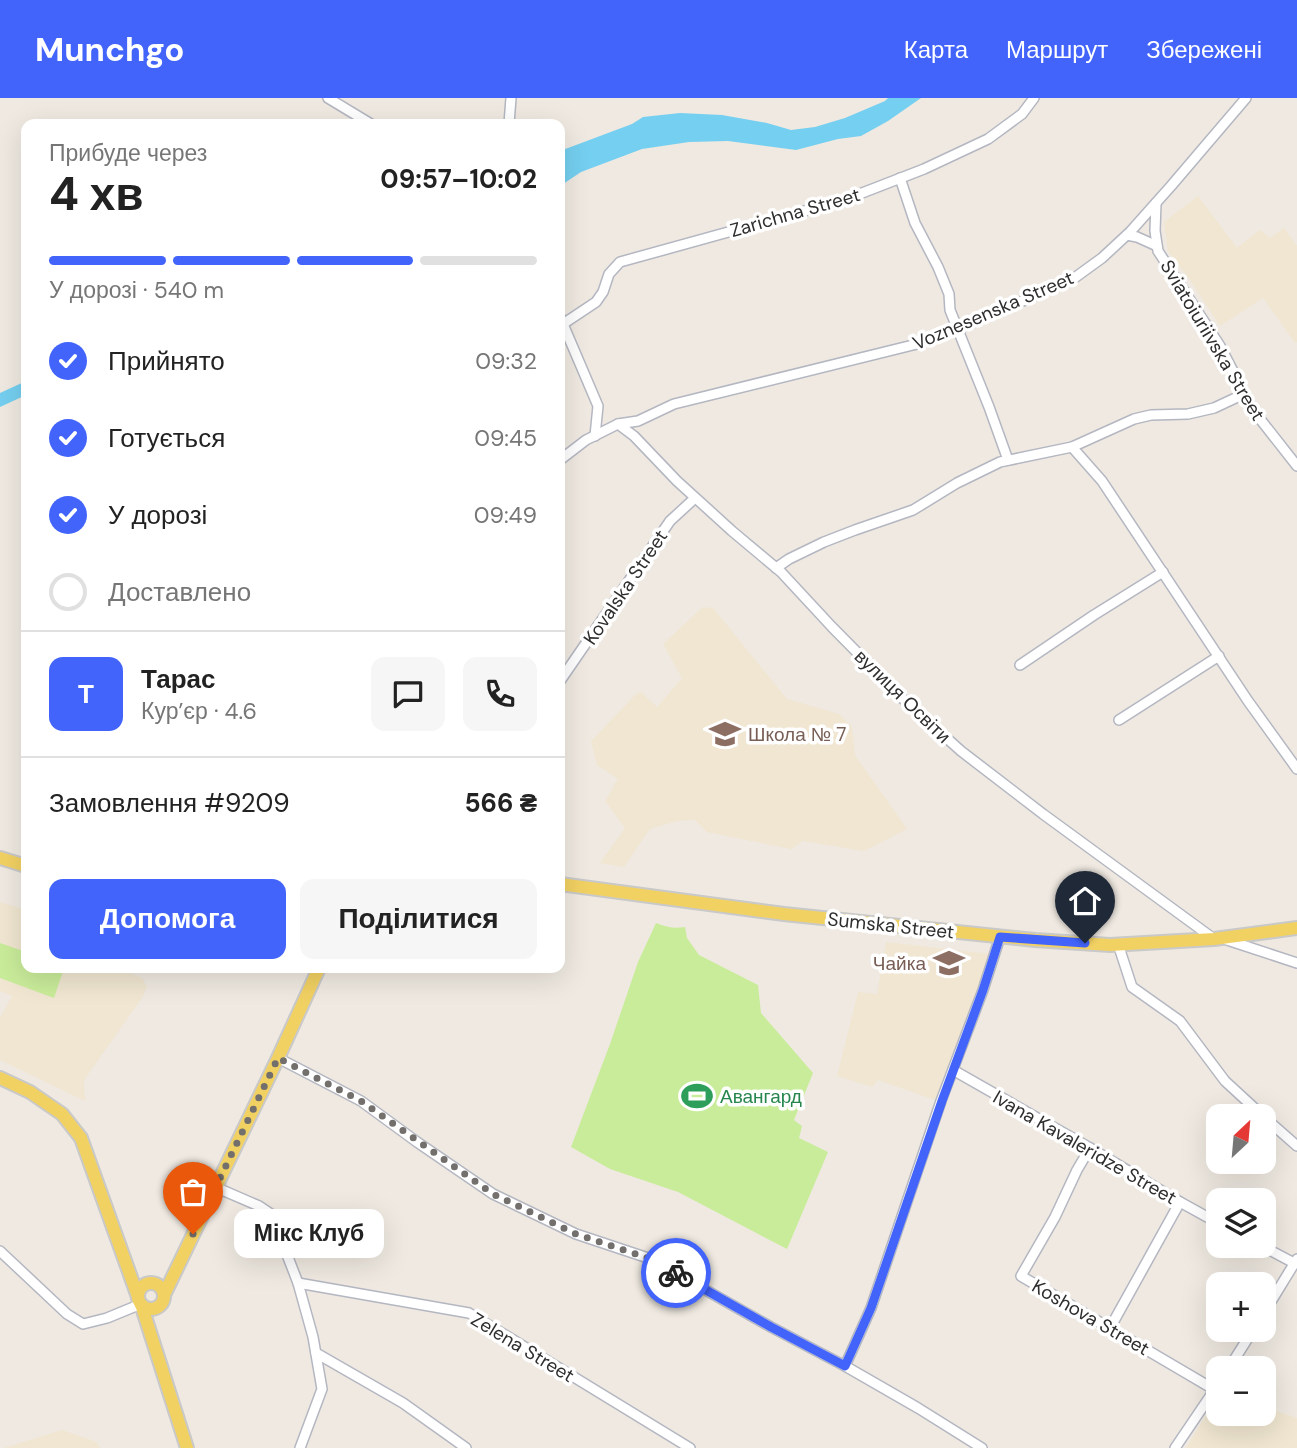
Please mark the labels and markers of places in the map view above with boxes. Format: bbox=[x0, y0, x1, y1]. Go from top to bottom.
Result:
school or university icon: Школа № 7 bbox=[708, 717, 742, 751]
place label: Школа № 7 bbox=[748, 722, 846, 747]
pin bbox=[1055, 871, 1115, 943]
school or university icon: Чайка bbox=[932, 946, 966, 980]
place label: Чайка bbox=[873, 951, 926, 976]
sports icon: Авангард bbox=[680, 1079, 714, 1113]
place label: Авангард bbox=[720, 1084, 802, 1109]
pin bbox=[163, 1162, 223, 1234]
callout: Мікс Клуб bbox=[235, 1210, 386, 1258]

